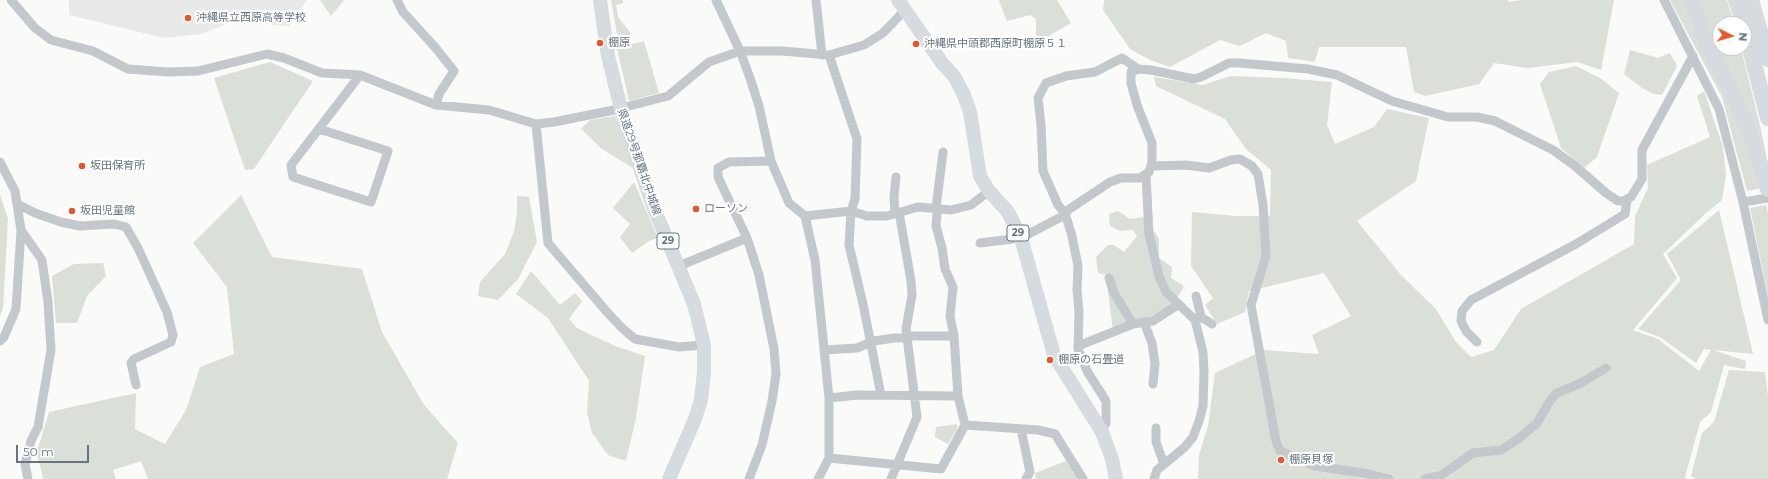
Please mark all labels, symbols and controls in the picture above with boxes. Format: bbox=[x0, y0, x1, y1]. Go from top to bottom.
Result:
place label: 沖縄県立西原高等学校 bbox=[196, 11, 306, 25]
marker: 沖縄県立西原高等学校 bbox=[183, 13, 193, 23]
north arrow bbox=[1712, 16, 1752, 56]
text: N bbox=[1736, 32, 1750, 42]
place label: 棚原 bbox=[608, 36, 630, 50]
place label: 沖縄県中頭郡西原町棚原５１ bbox=[924, 37, 1067, 51]
marker: 棚原 bbox=[595, 38, 605, 48]
marker: 沖縄県中頭郡西原町棚原５１ bbox=[911, 39, 921, 49]
street label: 県道29号那覇北中城線 bbox=[615, 107, 663, 217]
place label: 坂田保育所 bbox=[90, 159, 145, 173]
marker: 坂田保育所 bbox=[77, 161, 87, 171]
place label: ローソン bbox=[704, 202, 748, 216]
place label: 坂田児童館 bbox=[80, 204, 135, 218]
marker: ローソン bbox=[691, 204, 701, 214]
marker: 坂田児童館 bbox=[67, 206, 77, 216]
road number: 29 bbox=[1007, 225, 1029, 241]
road number: 29 bbox=[657, 233, 679, 249]
place label: 棚原の石畳道 bbox=[1058, 353, 1124, 367]
marker: 棚原の石畳道 bbox=[1045, 355, 1055, 365]
scale bar bbox=[18, 437, 91, 463]
text: 50 m bbox=[23, 444, 54, 459]
place label: 棚原貝塚 bbox=[1289, 453, 1333, 467]
marker: 棚原貝塚 bbox=[1276, 455, 1286, 465]

